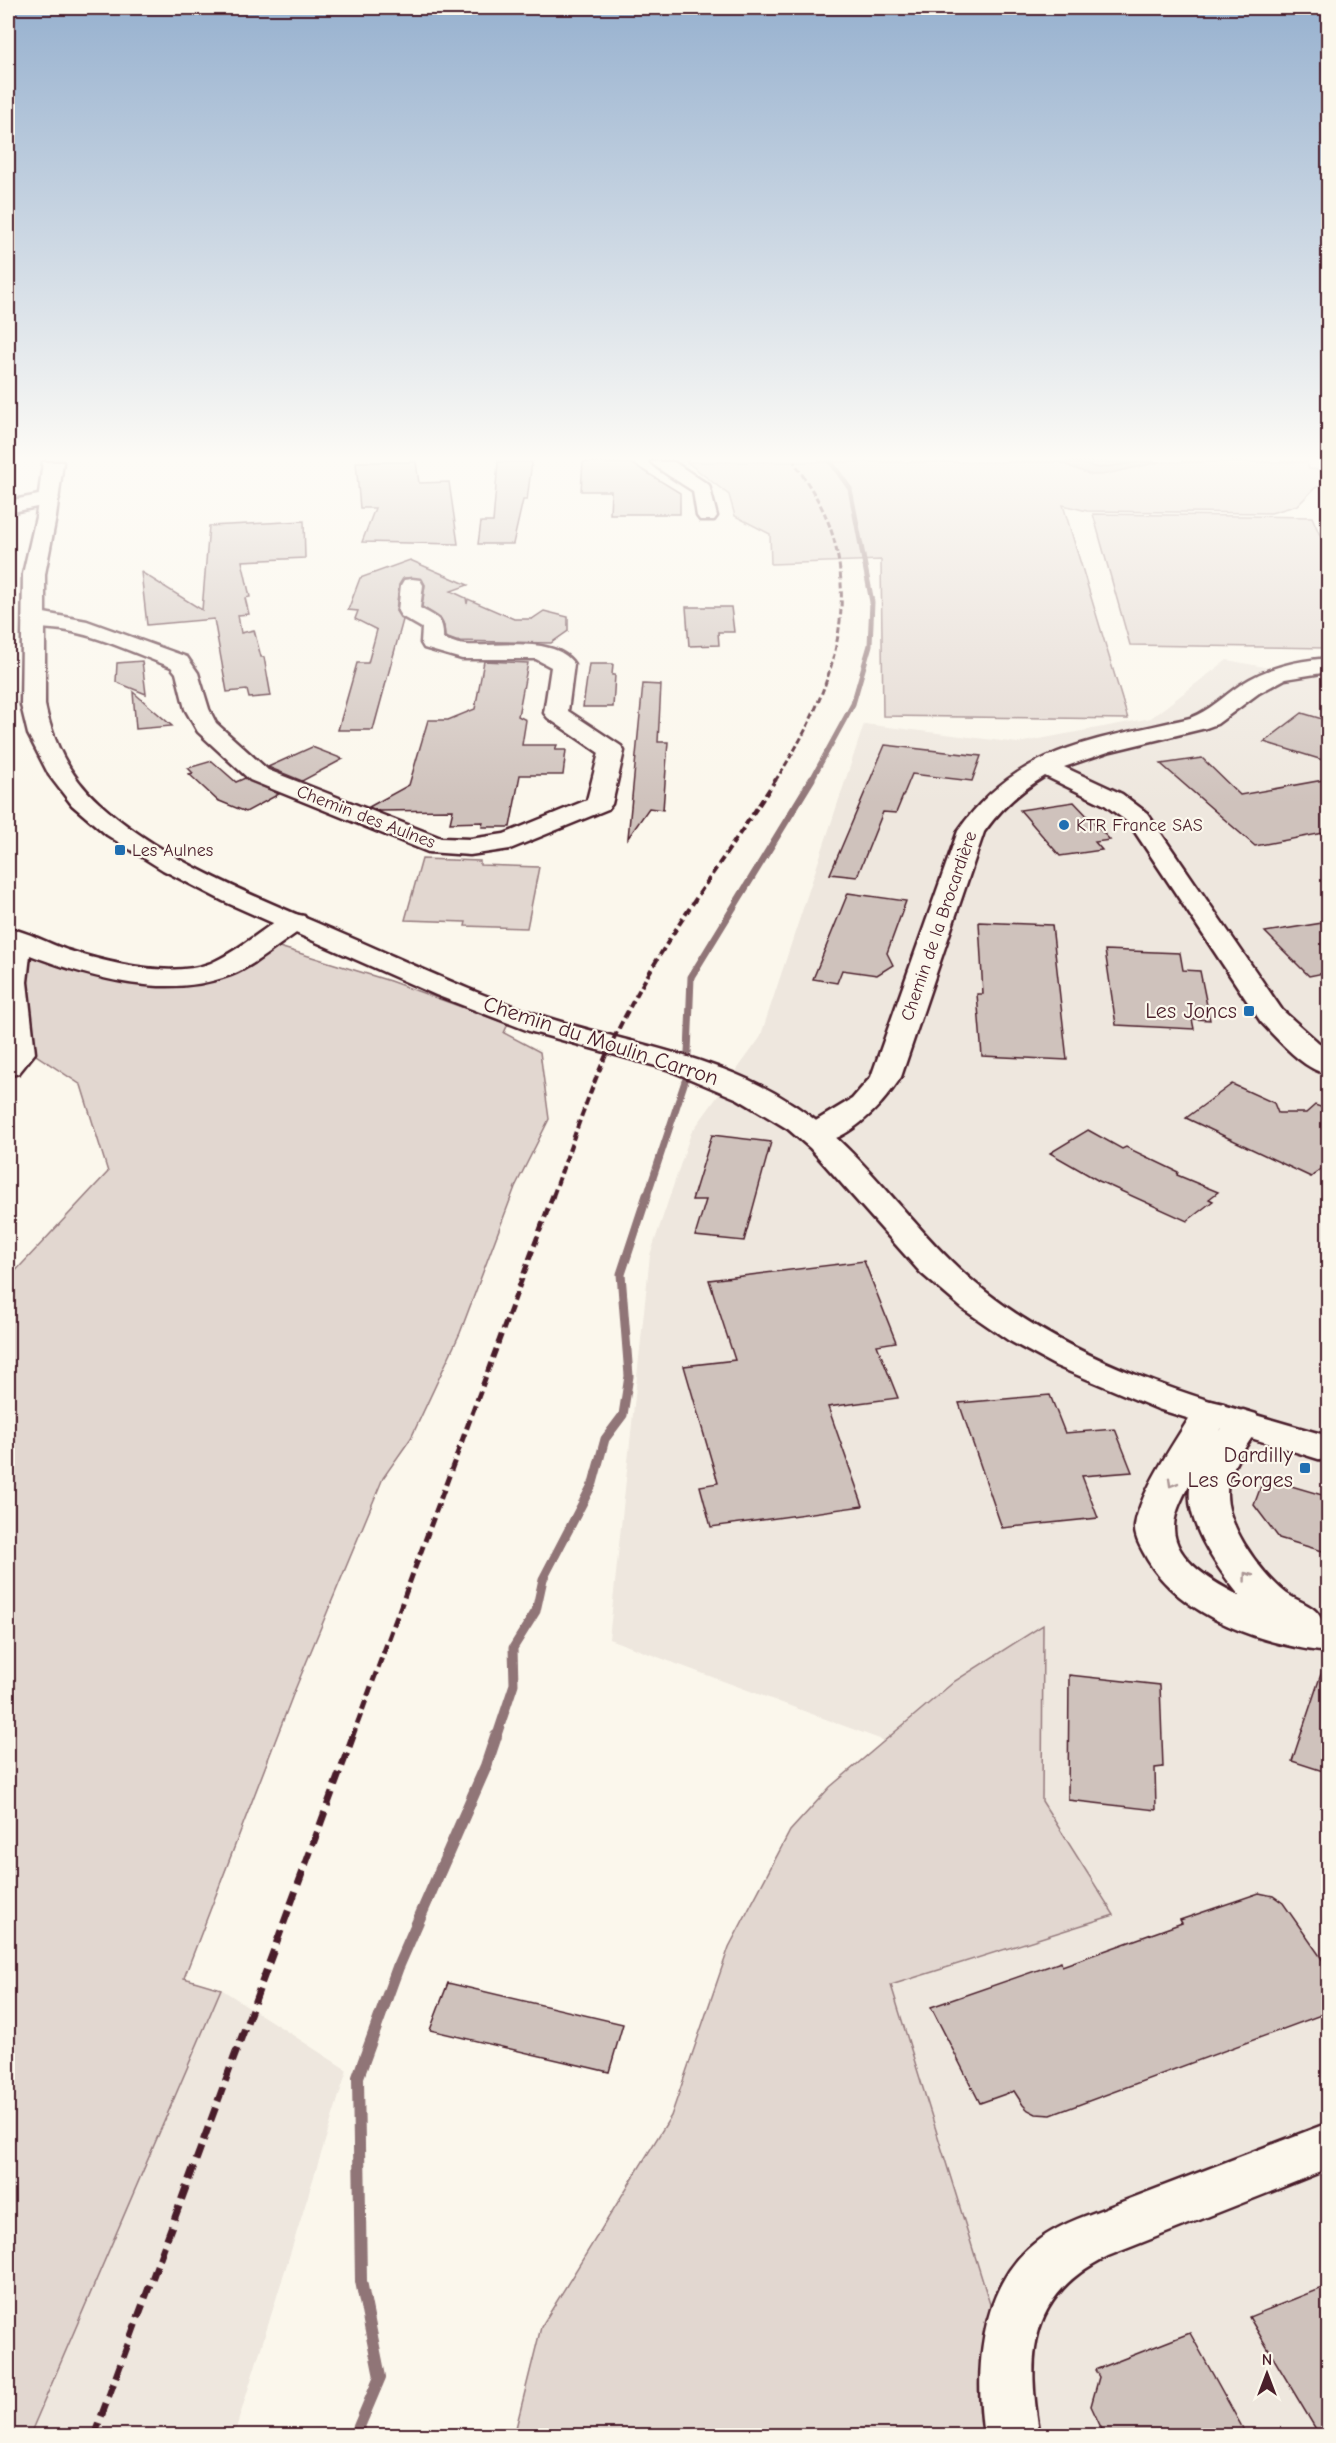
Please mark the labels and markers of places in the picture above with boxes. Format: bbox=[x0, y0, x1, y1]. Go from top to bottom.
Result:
place label: KTR France SAS bbox=[1076, 815, 1203, 836]
marker: KTR France SAS bbox=[1057, 818, 1071, 832]
place label: Les Aulnes bbox=[132, 840, 213, 861]
marker: Les Aulnes bbox=[113, 843, 127, 857]
place label: Les Joncs bbox=[1145, 998, 1237, 1024]
marker: Les Joncs bbox=[1242, 1004, 1256, 1018]
place label: Dardilly Les Gorges bbox=[1188, 1442, 1293, 1493]
marker: Dardilly Les Gorges bbox=[1298, 1461, 1312, 1475]

